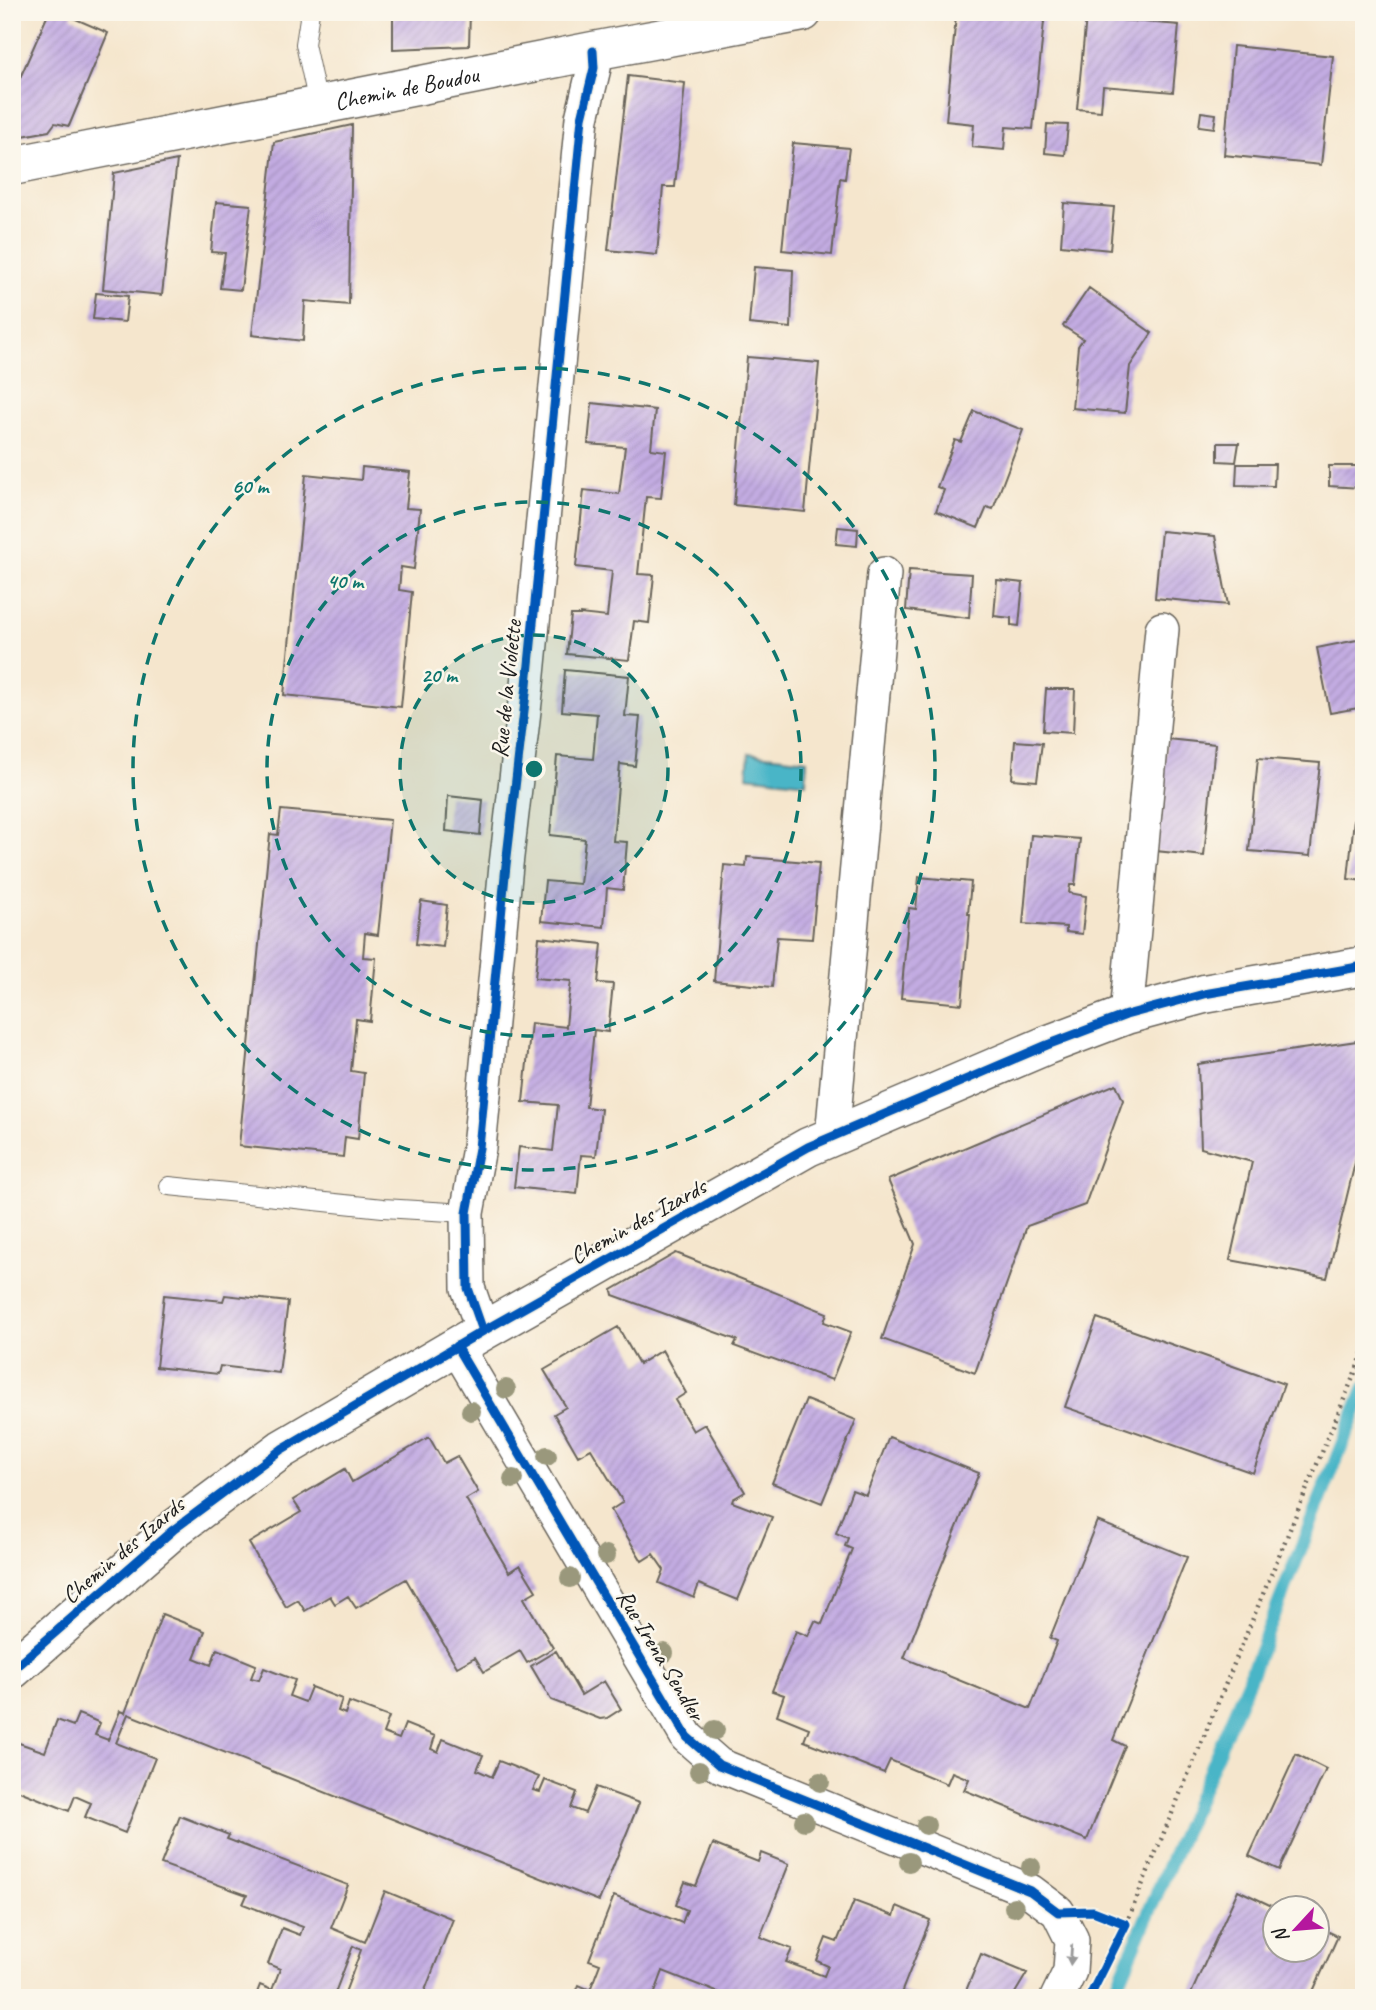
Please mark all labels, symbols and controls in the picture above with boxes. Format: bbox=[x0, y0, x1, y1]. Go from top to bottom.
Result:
street label: Chemin de Boudou bbox=[332, 59, 483, 117]
text: 60 m bbox=[232, 473, 270, 499]
text: 40 m bbox=[327, 568, 365, 594]
street label: Rue de la Violette bbox=[484, 616, 528, 759]
text: 20 m bbox=[421, 662, 459, 688]
centre of rings bbox=[522, 757, 546, 781]
street label: Chemin des Izards bbox=[565, 1170, 713, 1271]
street label: Chemin des Izards bbox=[55, 1489, 192, 1610]
street label: Rue Irena Sendler bbox=[610, 1584, 713, 1728]
north arrow bbox=[1260, 1895, 1330, 1965]
text: N bbox=[1267, 1923, 1295, 1947]
one-way arrow bbox=[1065, 1944, 1076, 1966]

